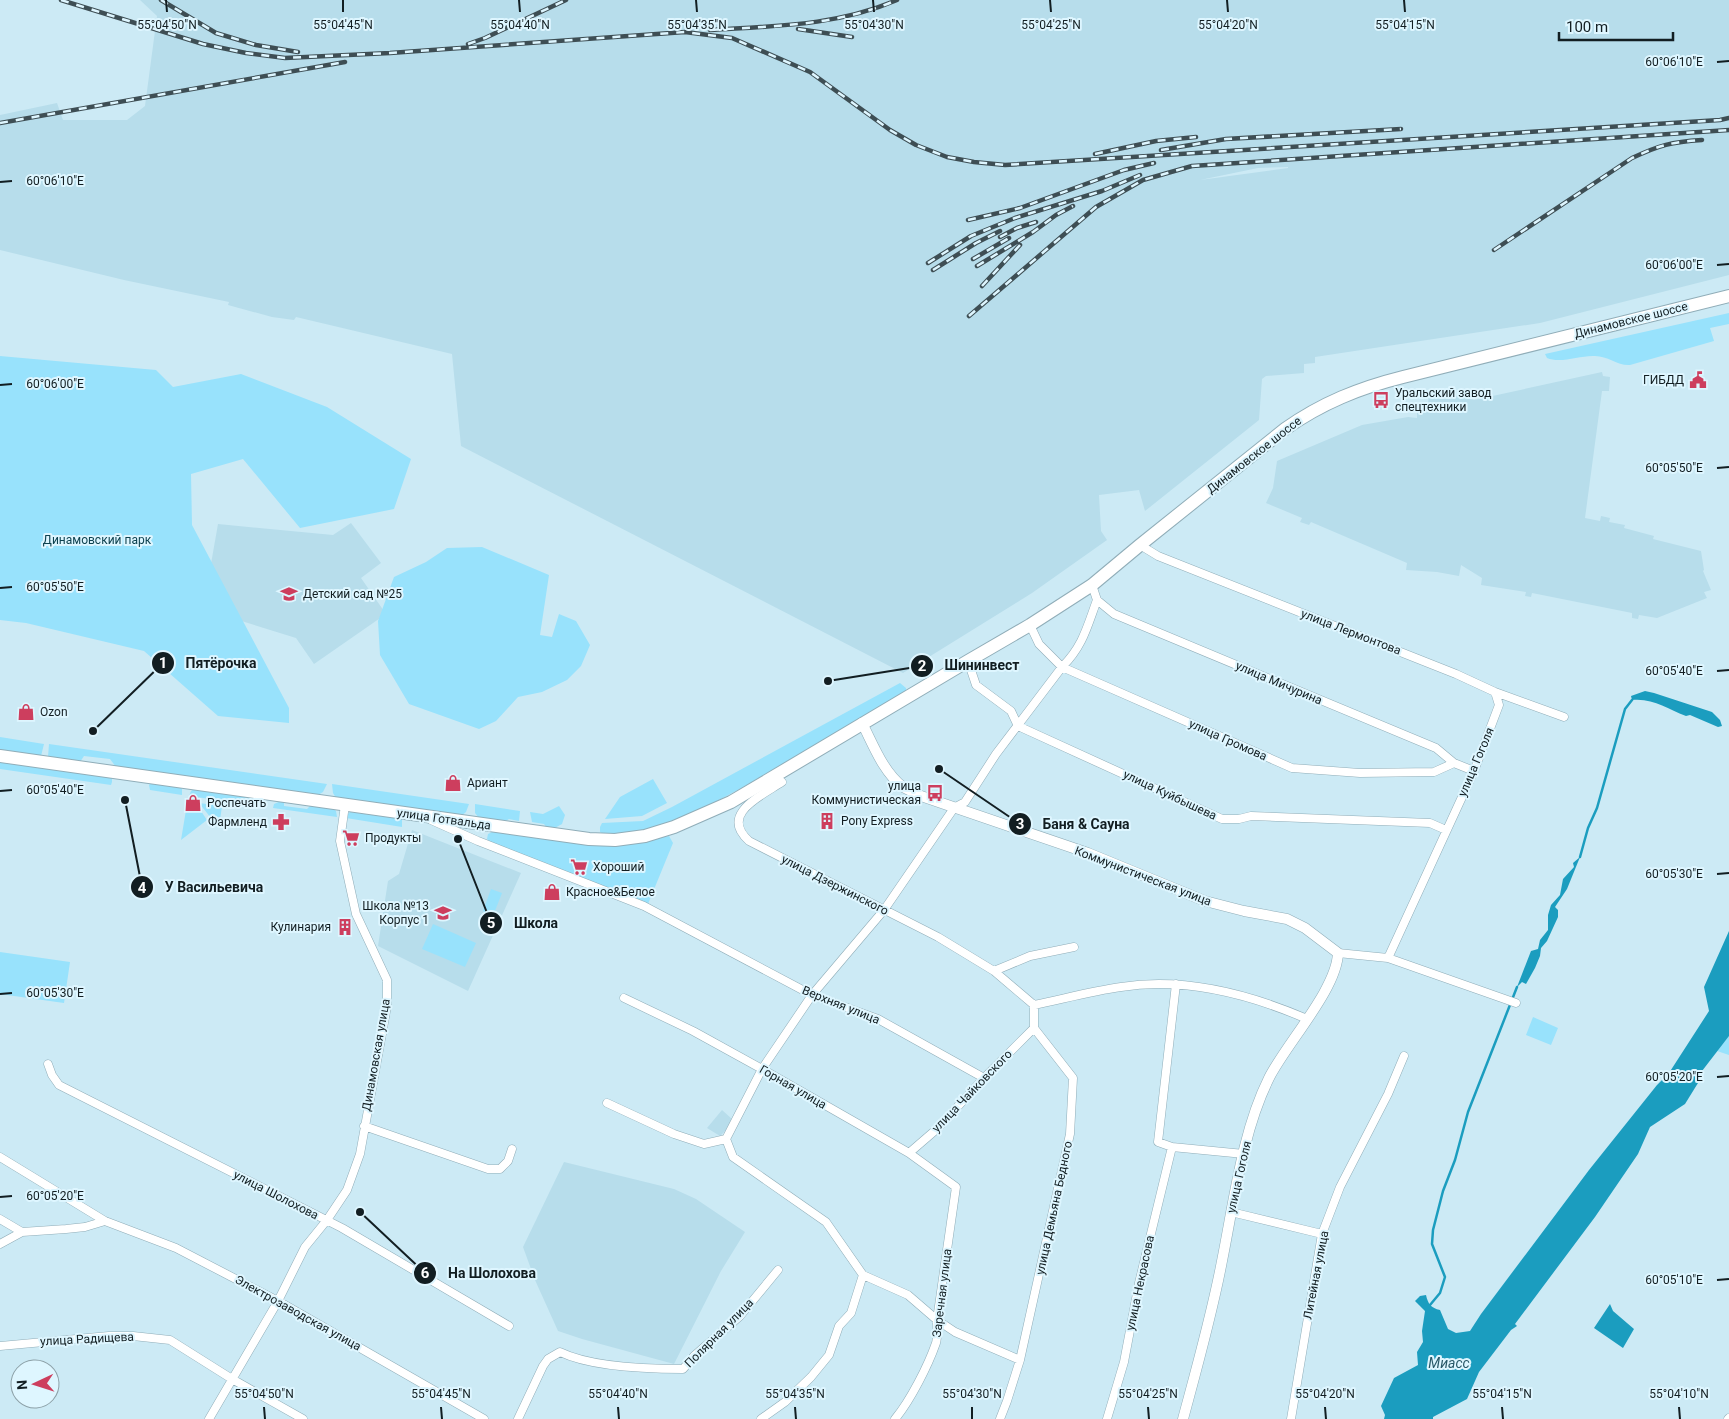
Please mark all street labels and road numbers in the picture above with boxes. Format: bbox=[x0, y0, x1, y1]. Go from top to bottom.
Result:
street label: Динамовское шоссе bbox=[1573, 299, 1689, 341]
street label: Динамовское шоссе bbox=[1204, 414, 1304, 496]
street label: улица Лермонтова bbox=[1299, 606, 1403, 658]
street label: улица Мичурина bbox=[1234, 658, 1324, 708]
street label: улица Громова bbox=[1187, 716, 1269, 764]
street label: улица Гоголя bbox=[1455, 725, 1497, 799]
street label: улица Куйбышева bbox=[1121, 767, 1219, 823]
street label: улица Готвальда bbox=[396, 805, 492, 833]
street label: Коммунистическая улица bbox=[1073, 843, 1213, 909]
street label: улица Дзержинского bbox=[779, 852, 891, 918]
street label: Верхняя улица bbox=[800, 983, 882, 1027]
street label: Динамовская улица bbox=[359, 998, 393, 1112]
street label: улица Чайковского bbox=[929, 1047, 1015, 1135]
street label: Горная улица bbox=[757, 1062, 829, 1112]
street label: улица Демьяна Бедного bbox=[1033, 1140, 1075, 1276]
street label: улица Гоголя bbox=[1224, 1140, 1254, 1214]
street label: улица Шолохова bbox=[231, 1167, 321, 1223]
street label: Литейная улица bbox=[1301, 1230, 1331, 1320]
street label: улица Некрасова bbox=[1123, 1234, 1157, 1332]
street label: Заречная улица bbox=[930, 1248, 954, 1338]
street label: Электрозаводская улица bbox=[232, 1272, 364, 1354]
street label: Полярная улица bbox=[682, 1296, 756, 1370]
street label: улица Радищева bbox=[40, 1330, 134, 1348]

